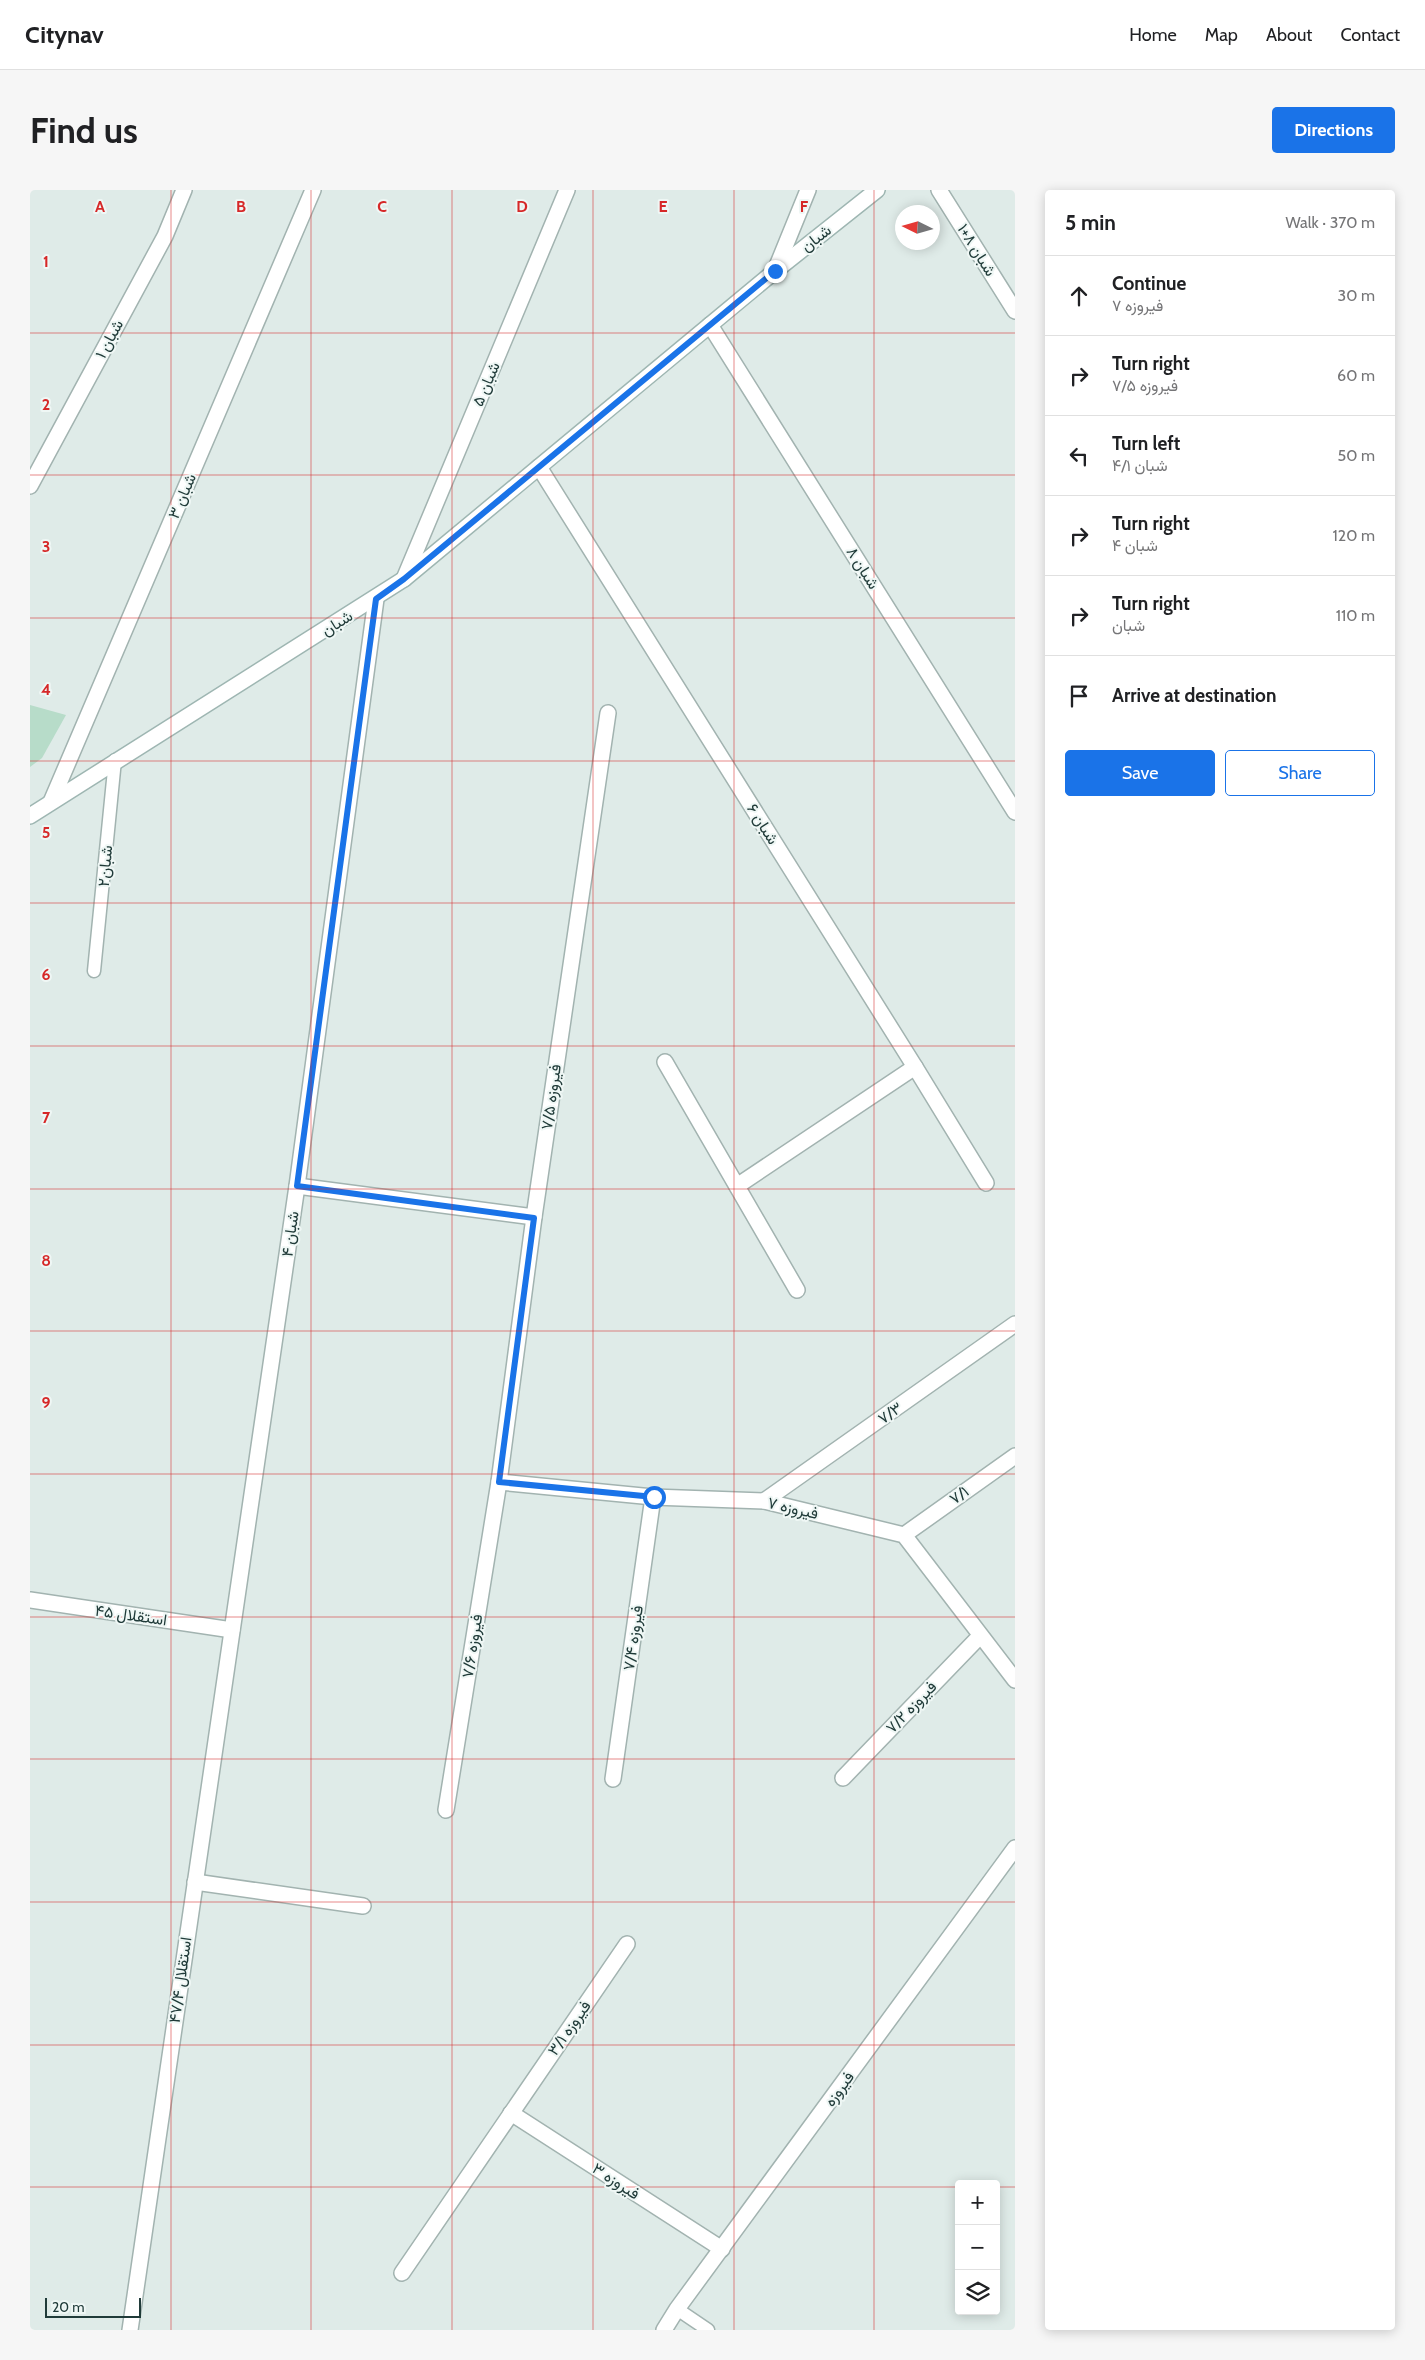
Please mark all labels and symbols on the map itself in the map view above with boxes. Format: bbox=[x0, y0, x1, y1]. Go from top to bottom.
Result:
text: A bbox=[95, 197, 105, 216]
text: B bbox=[236, 197, 246, 216]
text: C bbox=[377, 197, 387, 216]
text: D bbox=[516, 197, 528, 216]
text: E bbox=[658, 197, 668, 216]
text: F bbox=[800, 197, 809, 216]
north arrow bbox=[895, 205, 940, 250]
street label: شبان bbox=[797, 220, 835, 256]
street label: ۱+۸ شبان bbox=[954, 220, 1000, 280]
text: 1 bbox=[43, 252, 49, 271]
route end bbox=[764, 260, 787, 283]
street label: ۱ شبان bbox=[91, 316, 127, 362]
street label: ۵ شبان bbox=[468, 359, 504, 409]
text: 2 bbox=[42, 395, 50, 414]
street label: ۳ شبان bbox=[164, 471, 200, 521]
text: 3 bbox=[42, 537, 50, 556]
street label: ۸ شبان bbox=[843, 543, 883, 593]
street label: شبان bbox=[318, 606, 356, 640]
text: 4 bbox=[41, 680, 51, 699]
street label: ۶ شبان bbox=[743, 800, 783, 848]
text: 5 bbox=[42, 823, 50, 842]
street label: شبان۲ bbox=[94, 844, 116, 888]
text: 6 bbox=[42, 965, 51, 984]
street label: ۷/۵ فیروزه bbox=[537, 1063, 566, 1131]
text: 7 bbox=[42, 1108, 51, 1127]
street label: ۴ شبان bbox=[277, 1210, 303, 1258]
text: 8 bbox=[41, 1251, 51, 1270]
text: 9 bbox=[42, 1393, 51, 1412]
street label: ۷/۳ bbox=[874, 1398, 906, 1428]
street label: ۷/۱ bbox=[946, 1482, 972, 1508]
route start bbox=[643, 1486, 666, 1509]
street label: ۷ فیروزه bbox=[766, 1493, 820, 1524]
street label: ۴۵ استقلال bbox=[94, 1601, 168, 1629]
street label: ۷/۴ فیروزه bbox=[619, 1604, 648, 1672]
street label: ۷/۶ فیروزه bbox=[458, 1613, 487, 1679]
street label: ۷/۲ فیروزه bbox=[882, 1677, 941, 1738]
street label: ۴۷/۴ استقلال bbox=[165, 1936, 195, 2024]
street label: ۳/۱ فیروزه bbox=[543, 1997, 595, 2060]
street label: فیروزه bbox=[820, 2068, 859, 2111]
street label: ۳ فیروزه bbox=[588, 2159, 643, 2204]
scale bar bbox=[45, 2295, 141, 2318]

